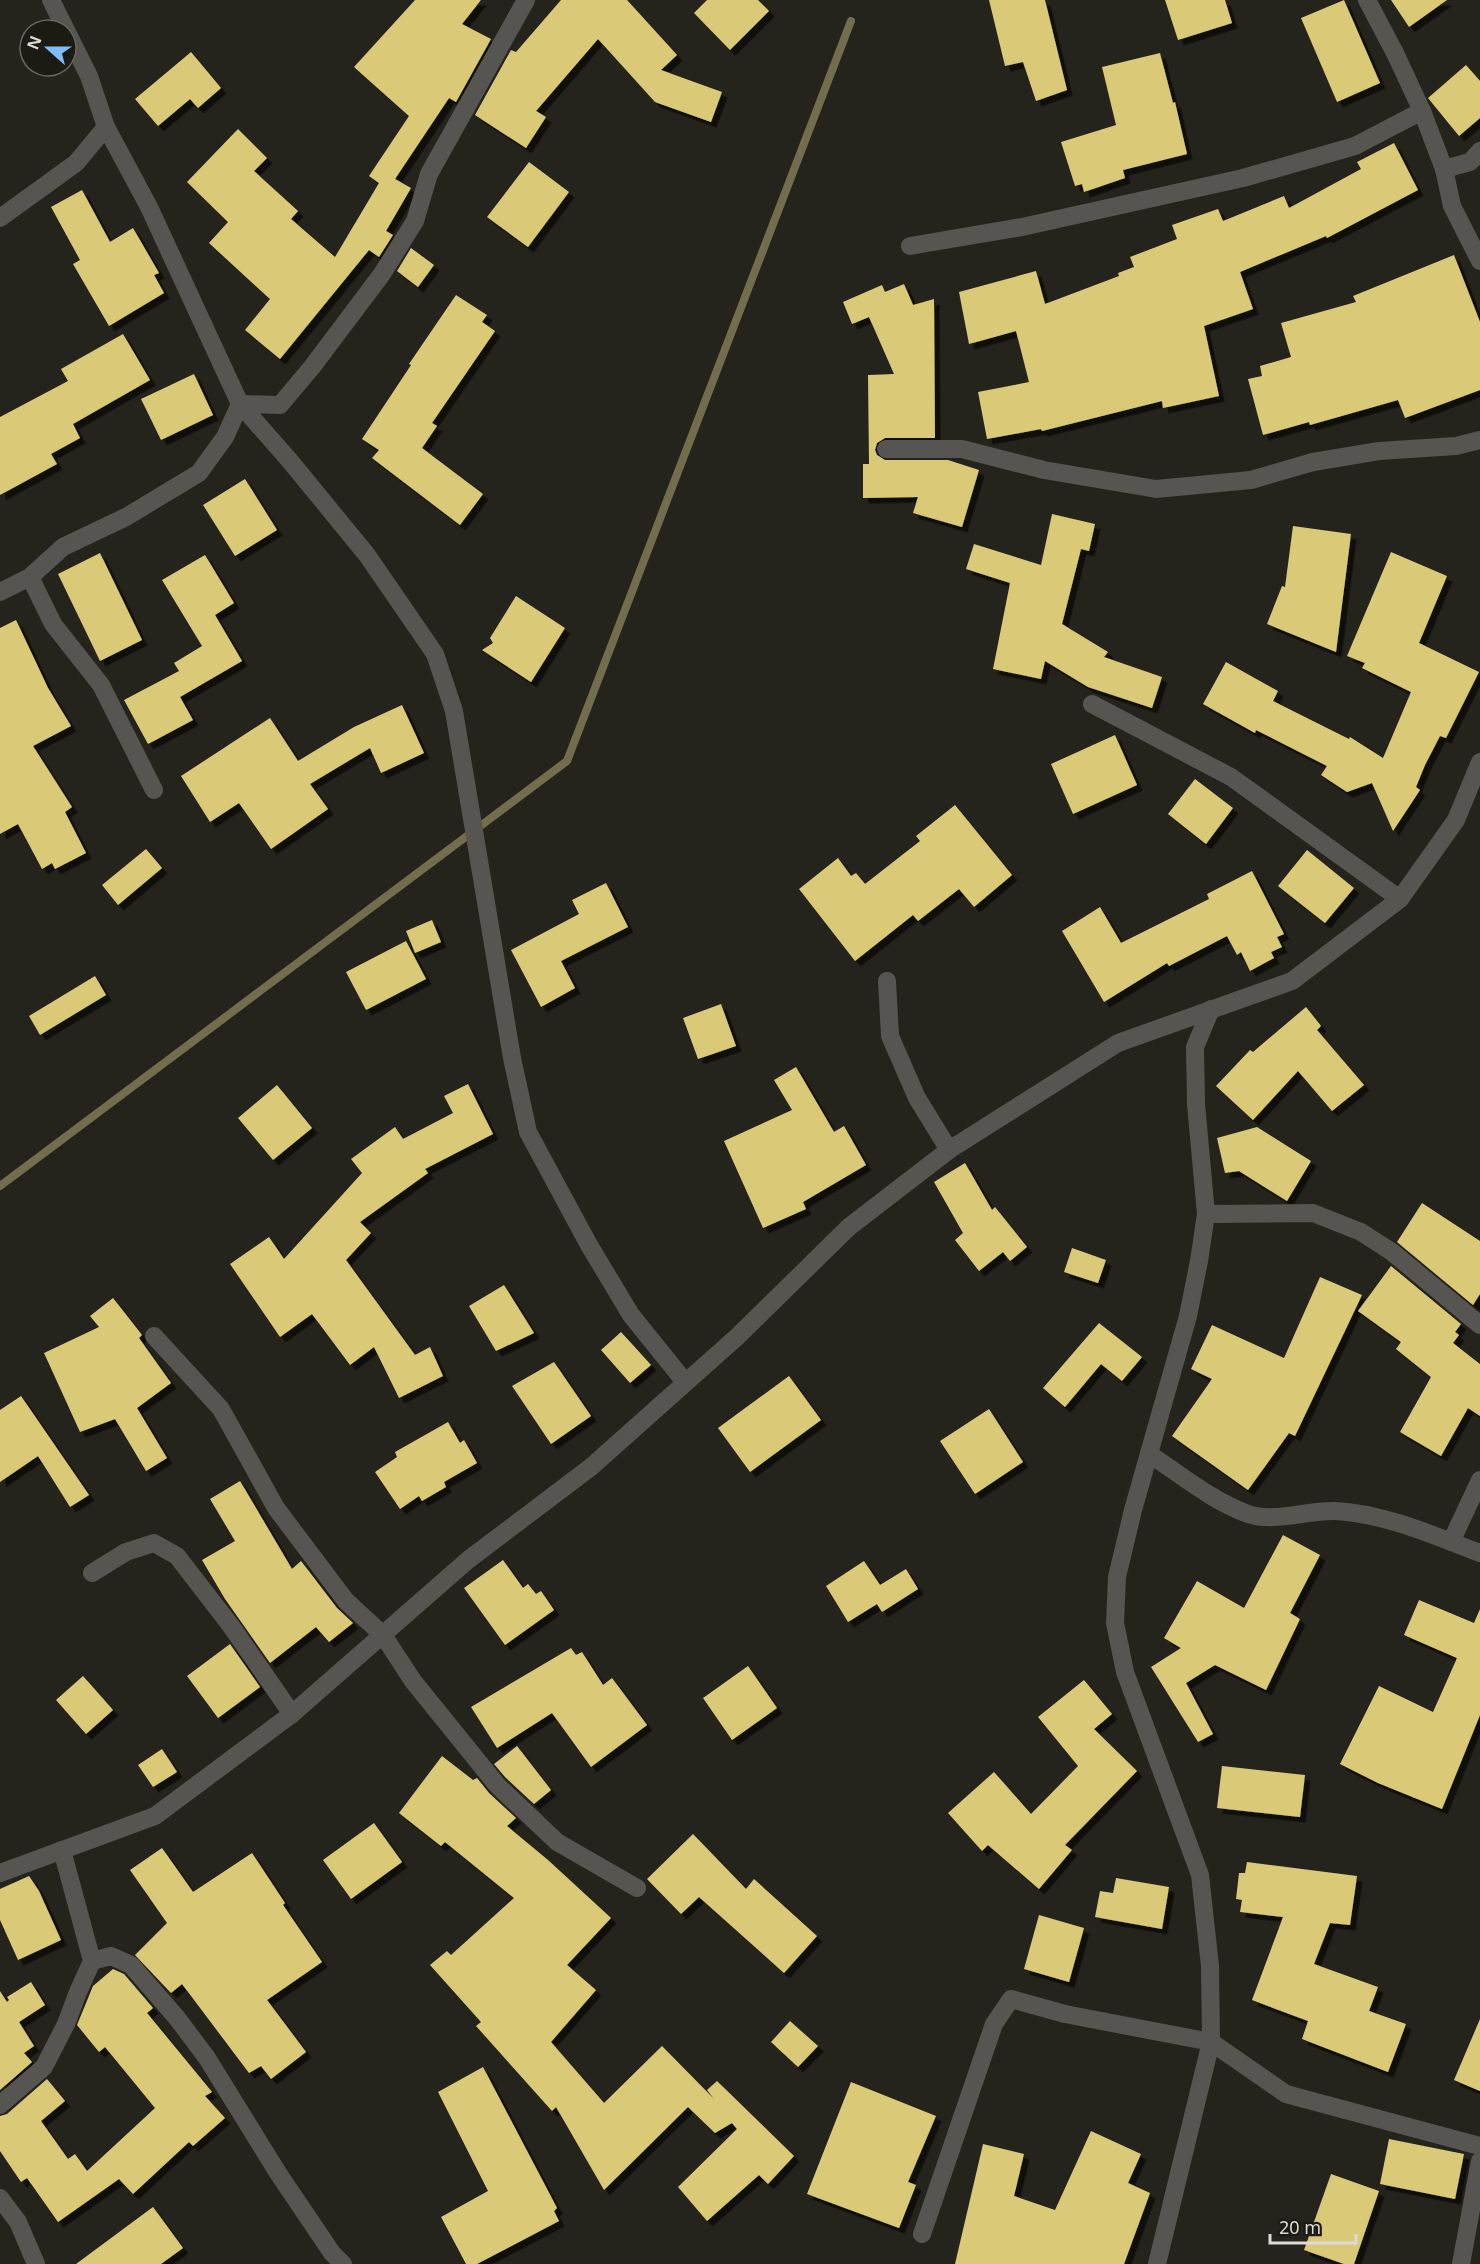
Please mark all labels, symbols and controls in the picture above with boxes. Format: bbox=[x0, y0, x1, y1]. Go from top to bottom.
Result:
north arrow bbox=[18, 18, 78, 78]
text: N bbox=[21, 33, 47, 53]
scale bar bbox=[1270, 2207, 1356, 2245]
text: 20 m bbox=[1279, 2215, 1321, 2239]

